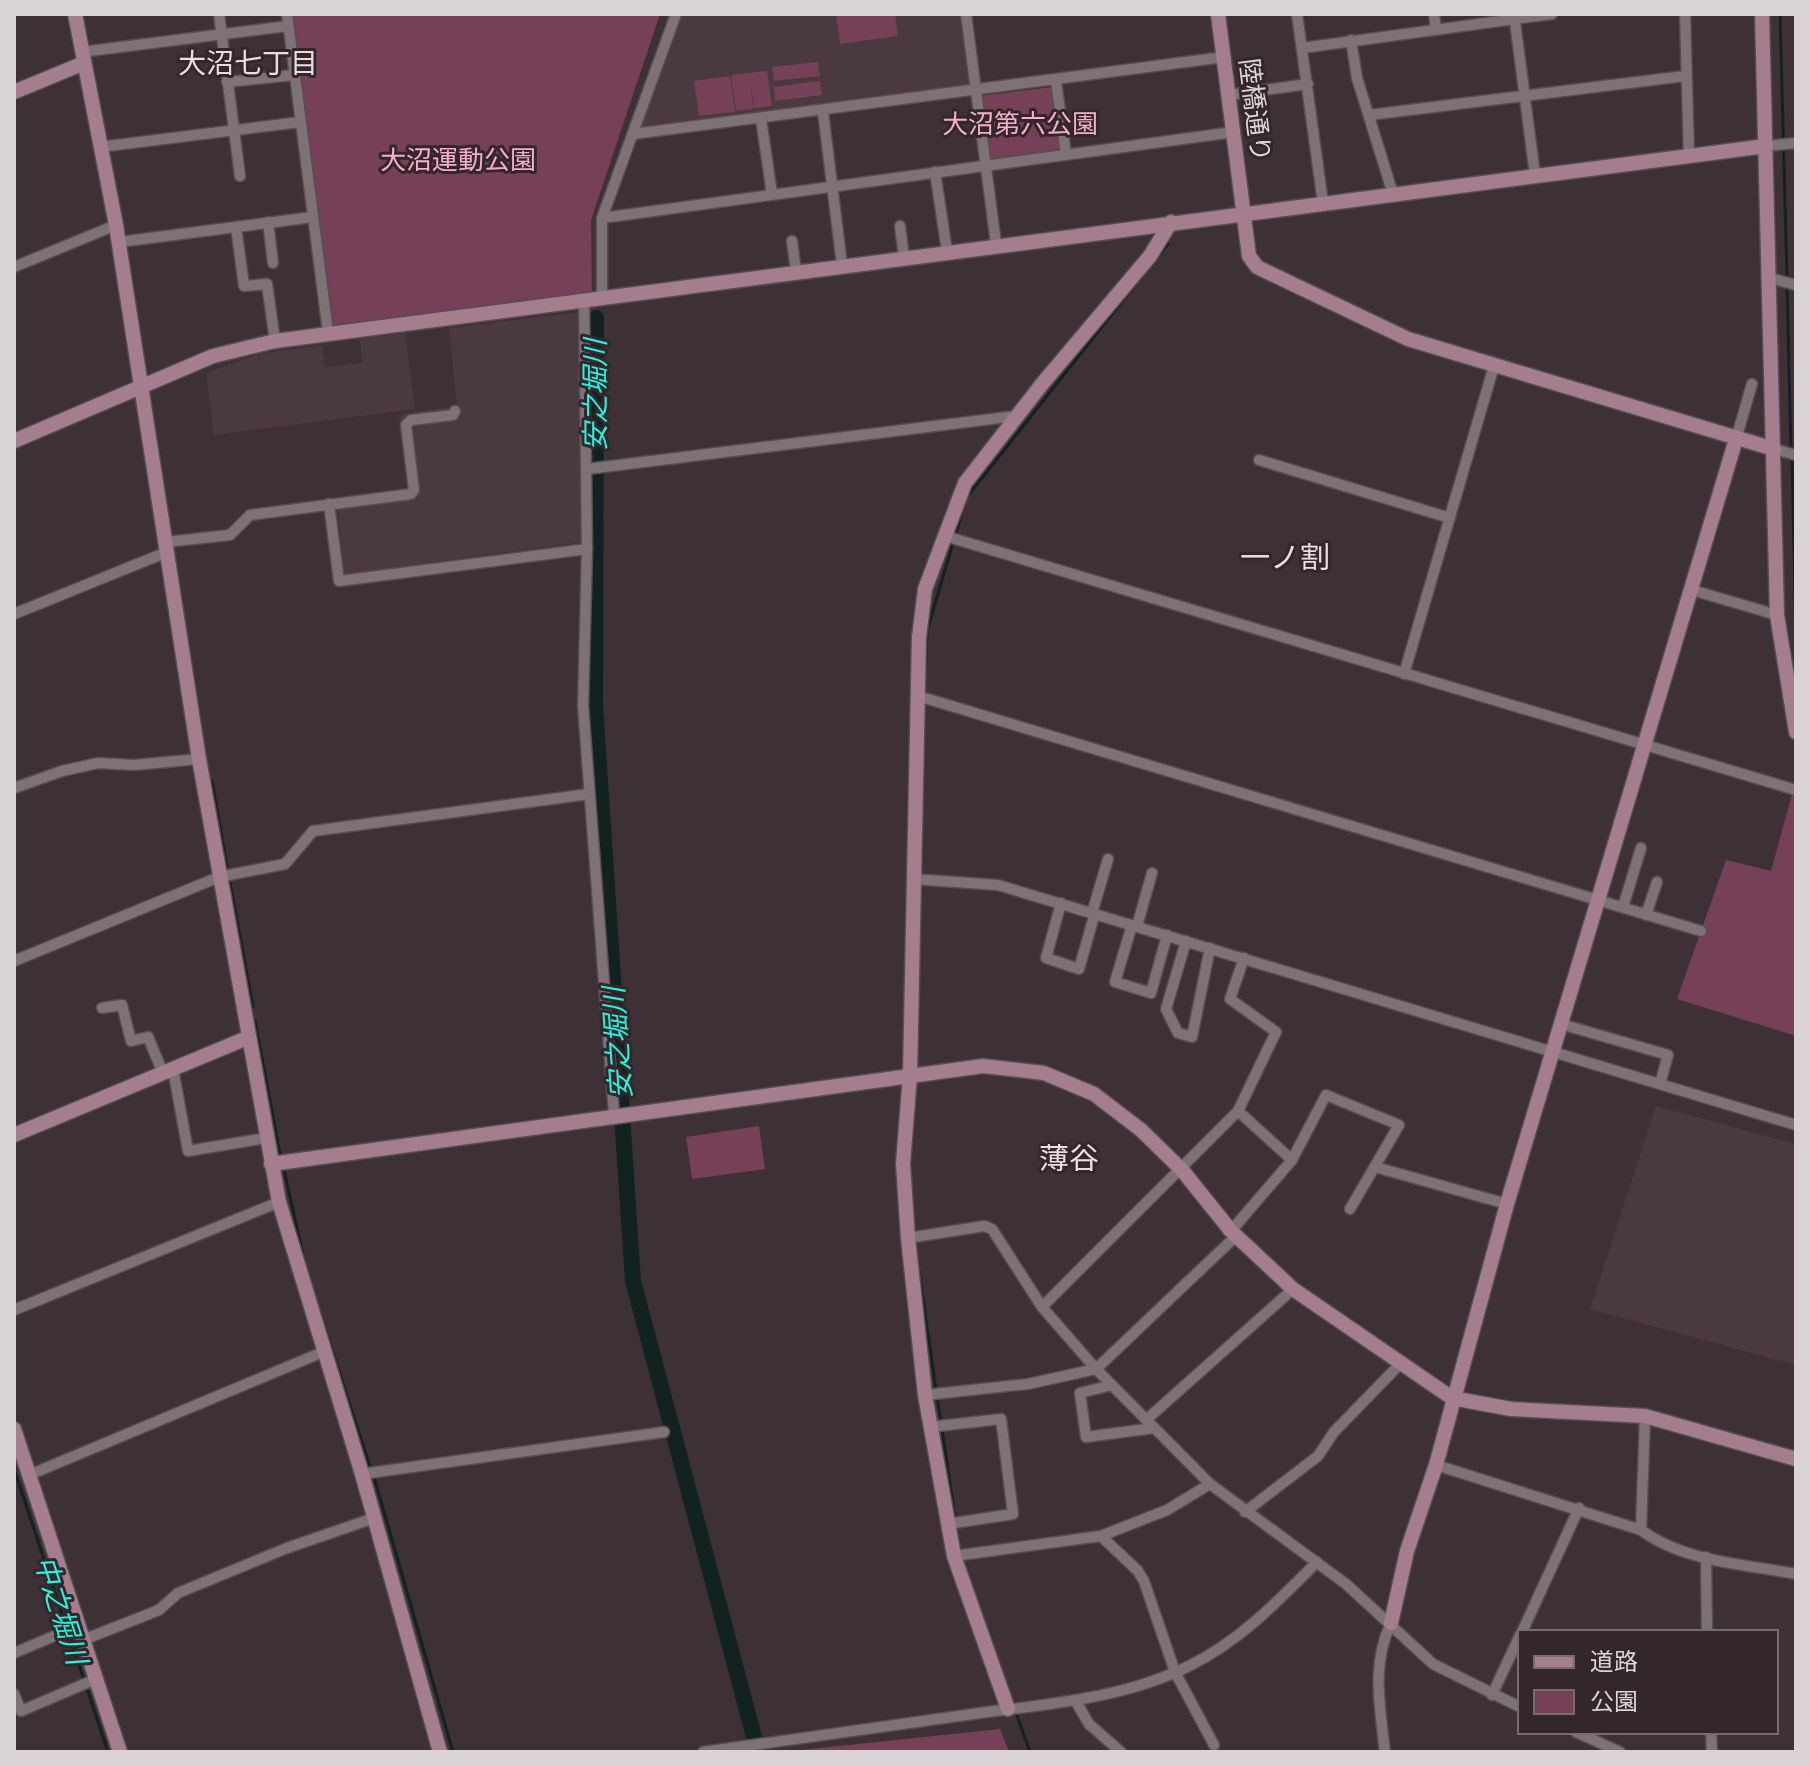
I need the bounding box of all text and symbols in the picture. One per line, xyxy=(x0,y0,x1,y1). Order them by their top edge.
district label: 大沼七丁目 xyxy=(178,43,318,81)
street label: 陸橋通り xyxy=(1232,56,1280,164)
park label: 大沼第六公園 xyxy=(942,105,1098,141)
park label: 大沼運動公園 xyxy=(380,141,536,177)
water label: 安之堀川 xyxy=(575,336,613,451)
district label: 一ノ割 xyxy=(1240,536,1330,577)
water label: 安之堀川 xyxy=(593,983,639,1100)
district label: 薄谷 xyxy=(1039,1137,1099,1178)
water label: 中之堀川 xyxy=(27,1551,98,1672)
legend xyxy=(1518,1630,1778,1734)
text: 道路 xyxy=(1590,1644,1638,1677)
text: 公園 xyxy=(1590,1684,1638,1717)

